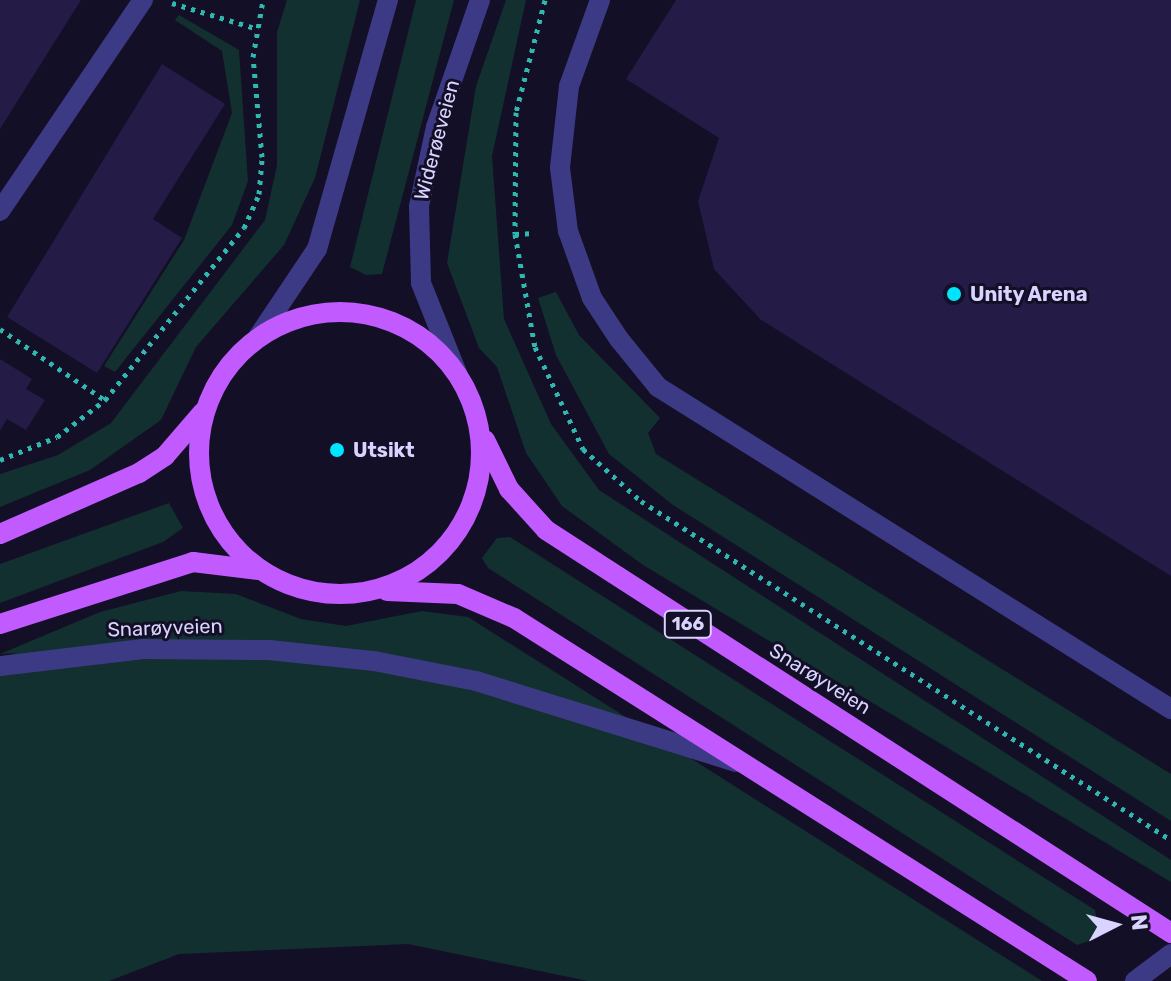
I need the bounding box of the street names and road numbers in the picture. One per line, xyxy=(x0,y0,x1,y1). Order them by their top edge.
street label: Widerøeveien xyxy=(409,77,465,203)
road number: 166 xyxy=(662,610,714,638)
street label: Snarøyveien xyxy=(107,614,223,642)
street label: Snarøyveien xyxy=(765,638,875,720)

